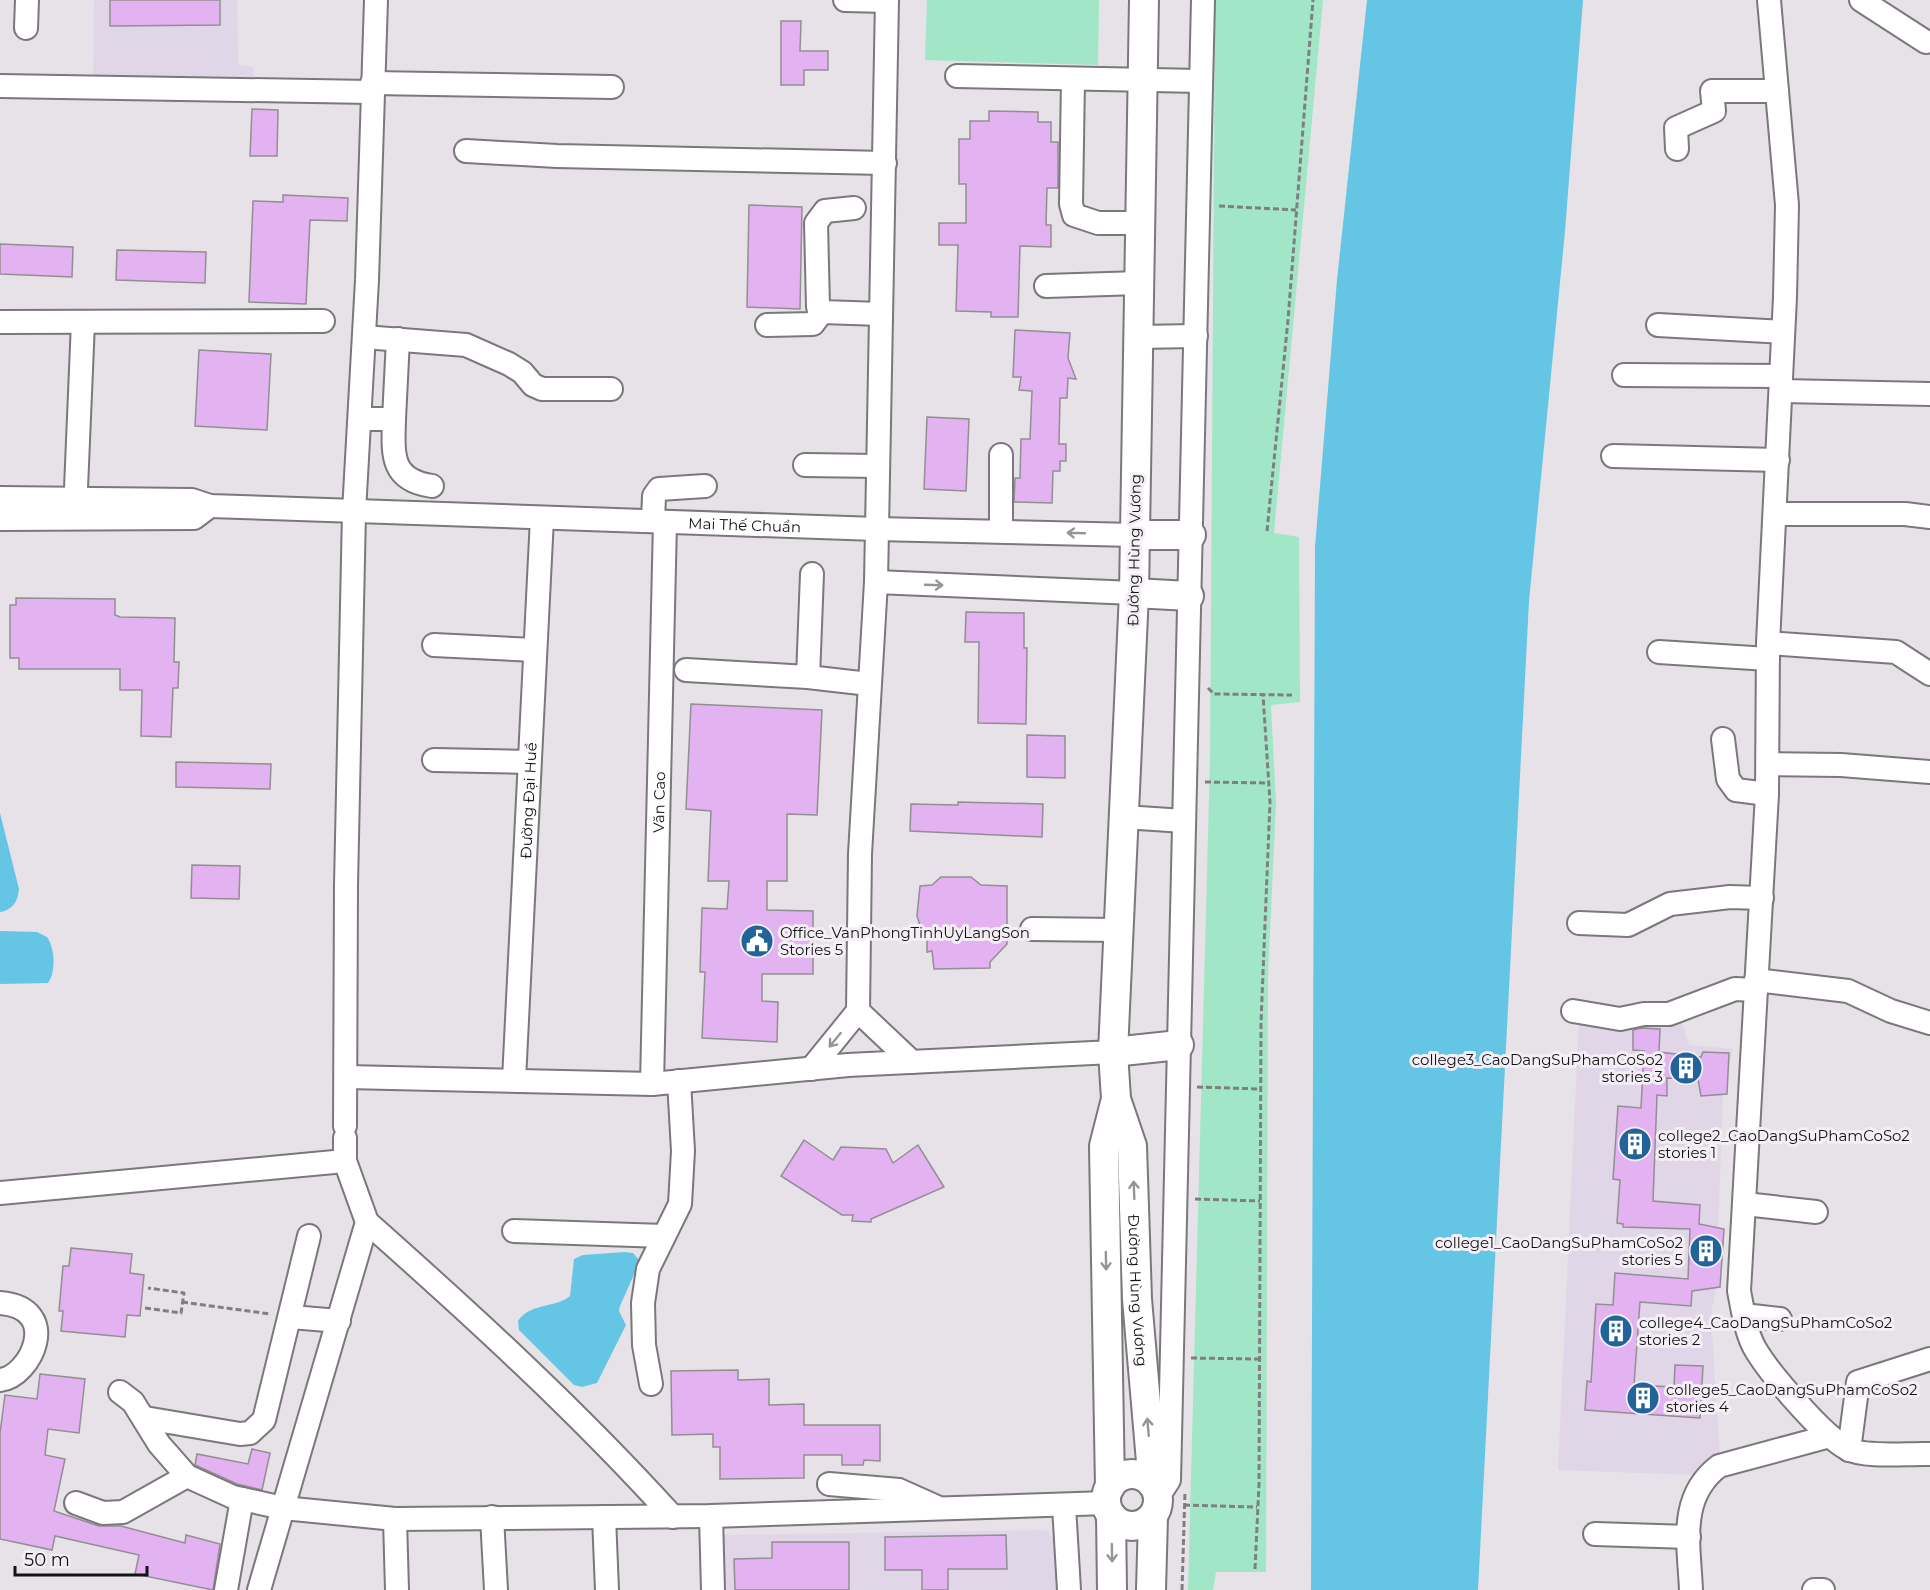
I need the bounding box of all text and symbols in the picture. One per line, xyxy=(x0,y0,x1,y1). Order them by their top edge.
street label: Đường Hùng Vương xyxy=(1123,474,1145,626)
street label: Mai Thế Chuẩn xyxy=(688,513,801,536)
one-way arrow xyxy=(1067,527,1087,539)
one-way arrow xyxy=(923,579,943,590)
street label: Đường Đại Huề xyxy=(516,742,540,859)
street label: Văn Cao xyxy=(648,771,669,833)
public building icon: Office_VanPhongTinhUyLangSon Stories 5 xyxy=(739,923,775,959)
place label: Office_VanPhongTinhUyLangSon Stories 5 xyxy=(780,923,1030,959)
one-way arrow xyxy=(828,1032,841,1048)
place label: college3_CaoDangSuPhamCoSo2 stories 3 xyxy=(1412,1050,1663,1086)
building icon: college3_CaoDangSuPhamCoSo2 stories 3 xyxy=(1668,1050,1704,1086)
building icon: college2_CaoDangSuPhamCoSo2 stories 1 xyxy=(1617,1126,1653,1162)
place label: college2_CaoDangSuPhamCoSo2 stories 1 xyxy=(1658,1126,1910,1162)
one-way arrow xyxy=(1128,1181,1139,1201)
street label: Đường Hùng Vương xyxy=(1125,1214,1152,1367)
place label: college1_CaoDangSuPhamCoSo2 stories 5 xyxy=(1435,1233,1683,1269)
building icon: college1_CaoDangSuPhamCoSo2 stories 5 xyxy=(1688,1233,1724,1269)
one-way arrow xyxy=(1100,1251,1112,1271)
building icon: college4_CaoDangSuPhamCoSo2 stories 2 xyxy=(1598,1313,1634,1349)
place label: college4_CaoDangSuPhamCoSo2 stories 2 xyxy=(1639,1313,1892,1349)
building icon: college5_CaoDangSuPhamCoSo2 stories 4 xyxy=(1625,1380,1661,1416)
place label: college5_CaoDangSuPhamCoSo2 stories 4 xyxy=(1666,1380,1918,1416)
one-way arrow xyxy=(1142,1417,1153,1437)
scale bar xyxy=(15,1539,147,1577)
one-way arrow xyxy=(1106,1542,1118,1562)
text: 50 m xyxy=(24,1549,70,1571)

